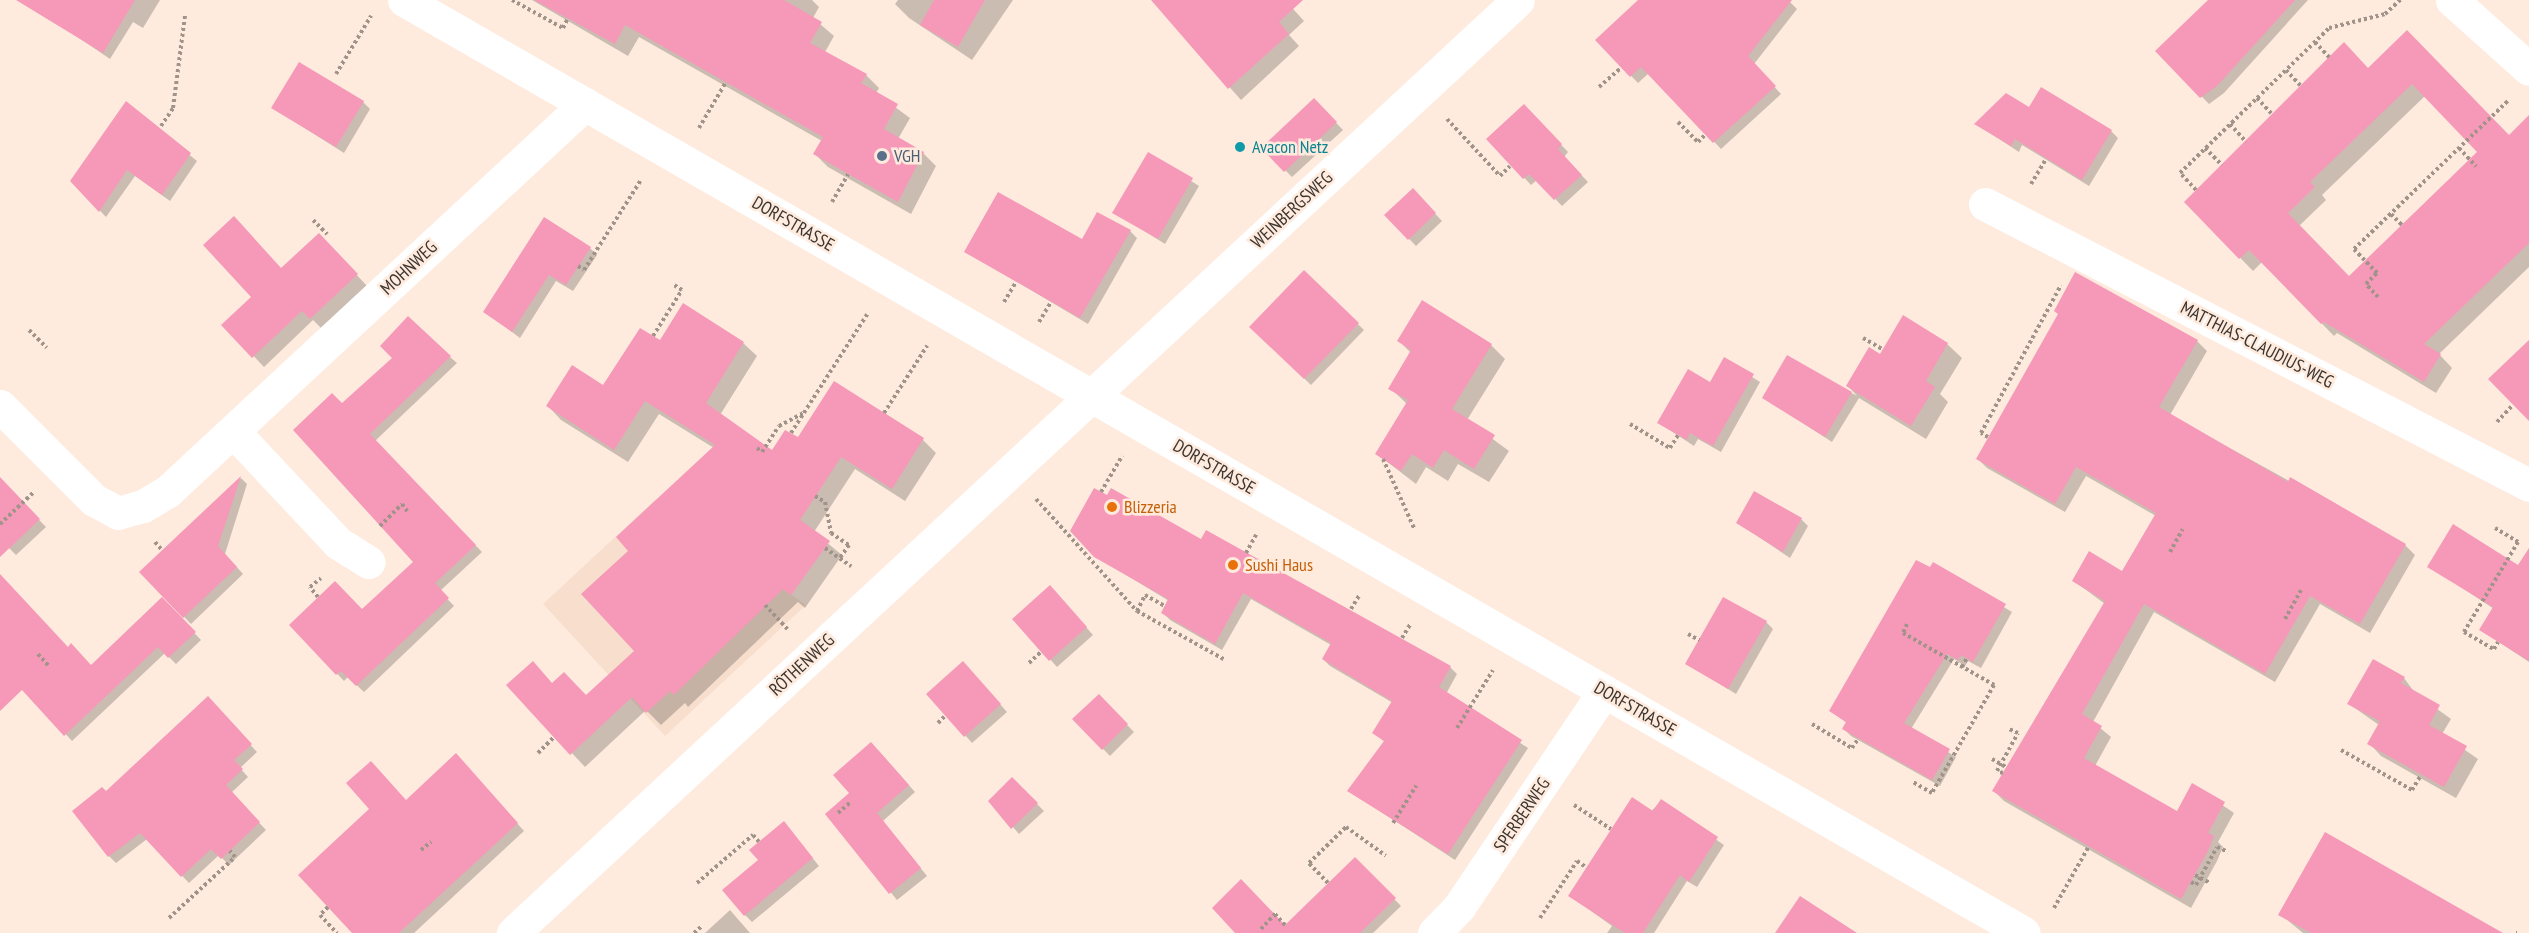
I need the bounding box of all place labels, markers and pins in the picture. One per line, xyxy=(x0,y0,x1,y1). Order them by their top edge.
place label: Avacon Netz xyxy=(1252,136,1328,158)
marker: Avacon Netz xyxy=(1233,140,1247,154)
place label: VGH xyxy=(894,145,920,167)
marker: VGH xyxy=(875,149,889,163)
place label: Blizzeria xyxy=(1124,496,1177,518)
marker: Blizzeria xyxy=(1105,500,1119,514)
place label: Sushi Haus xyxy=(1245,554,1313,576)
marker: Sushi Haus xyxy=(1226,558,1240,572)

